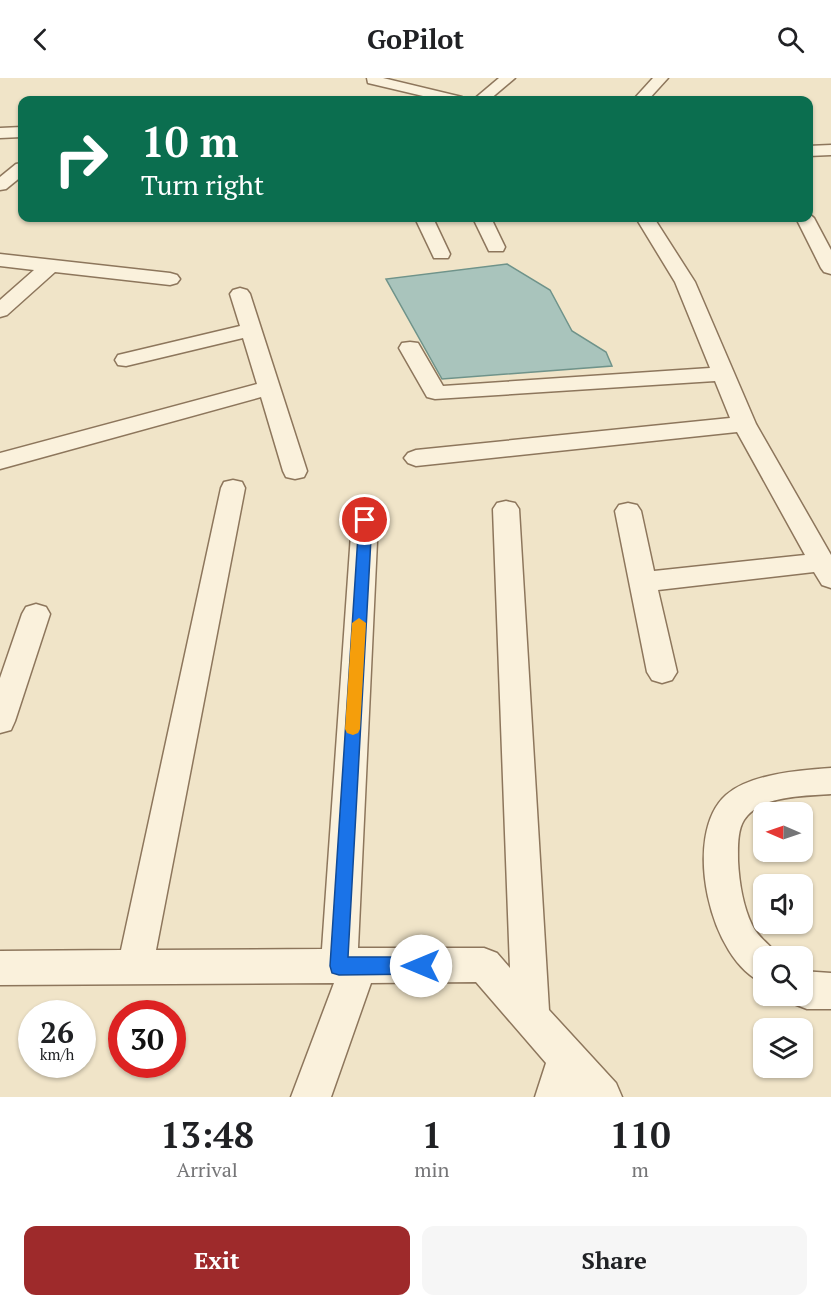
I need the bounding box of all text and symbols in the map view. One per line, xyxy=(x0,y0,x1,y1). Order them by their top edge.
text: GoPilot xyxy=(367,21,464,57)
icon: back xyxy=(24,23,57,56)
icon: search xyxy=(774,23,807,56)
text: 10 m xyxy=(141,113,239,169)
icon: right xyxy=(42,120,120,198)
text: Turn right xyxy=(141,167,264,203)
pin xyxy=(339,494,390,545)
icon: arrive xyxy=(348,503,381,536)
north arrow xyxy=(753,802,813,862)
map controls xyxy=(753,802,813,1078)
button: sound xyxy=(753,874,813,934)
position arrow xyxy=(389,934,453,998)
button: search xyxy=(753,946,813,1006)
speed limit sign: 30 xyxy=(108,1000,186,1078)
text: 26 xyxy=(40,1012,74,1052)
button: layers xyxy=(753,1018,813,1078)
text: km/h xyxy=(40,1044,74,1064)
text: 13:48 xyxy=(160,1111,254,1158)
text: 1 xyxy=(422,1111,442,1158)
text: 110 xyxy=(610,1111,671,1158)
text: Arrival xyxy=(176,1156,238,1183)
text: min xyxy=(414,1156,449,1183)
text: m xyxy=(632,1156,649,1183)
button: Exit xyxy=(24,1226,410,1295)
button: Share xyxy=(422,1226,807,1295)

